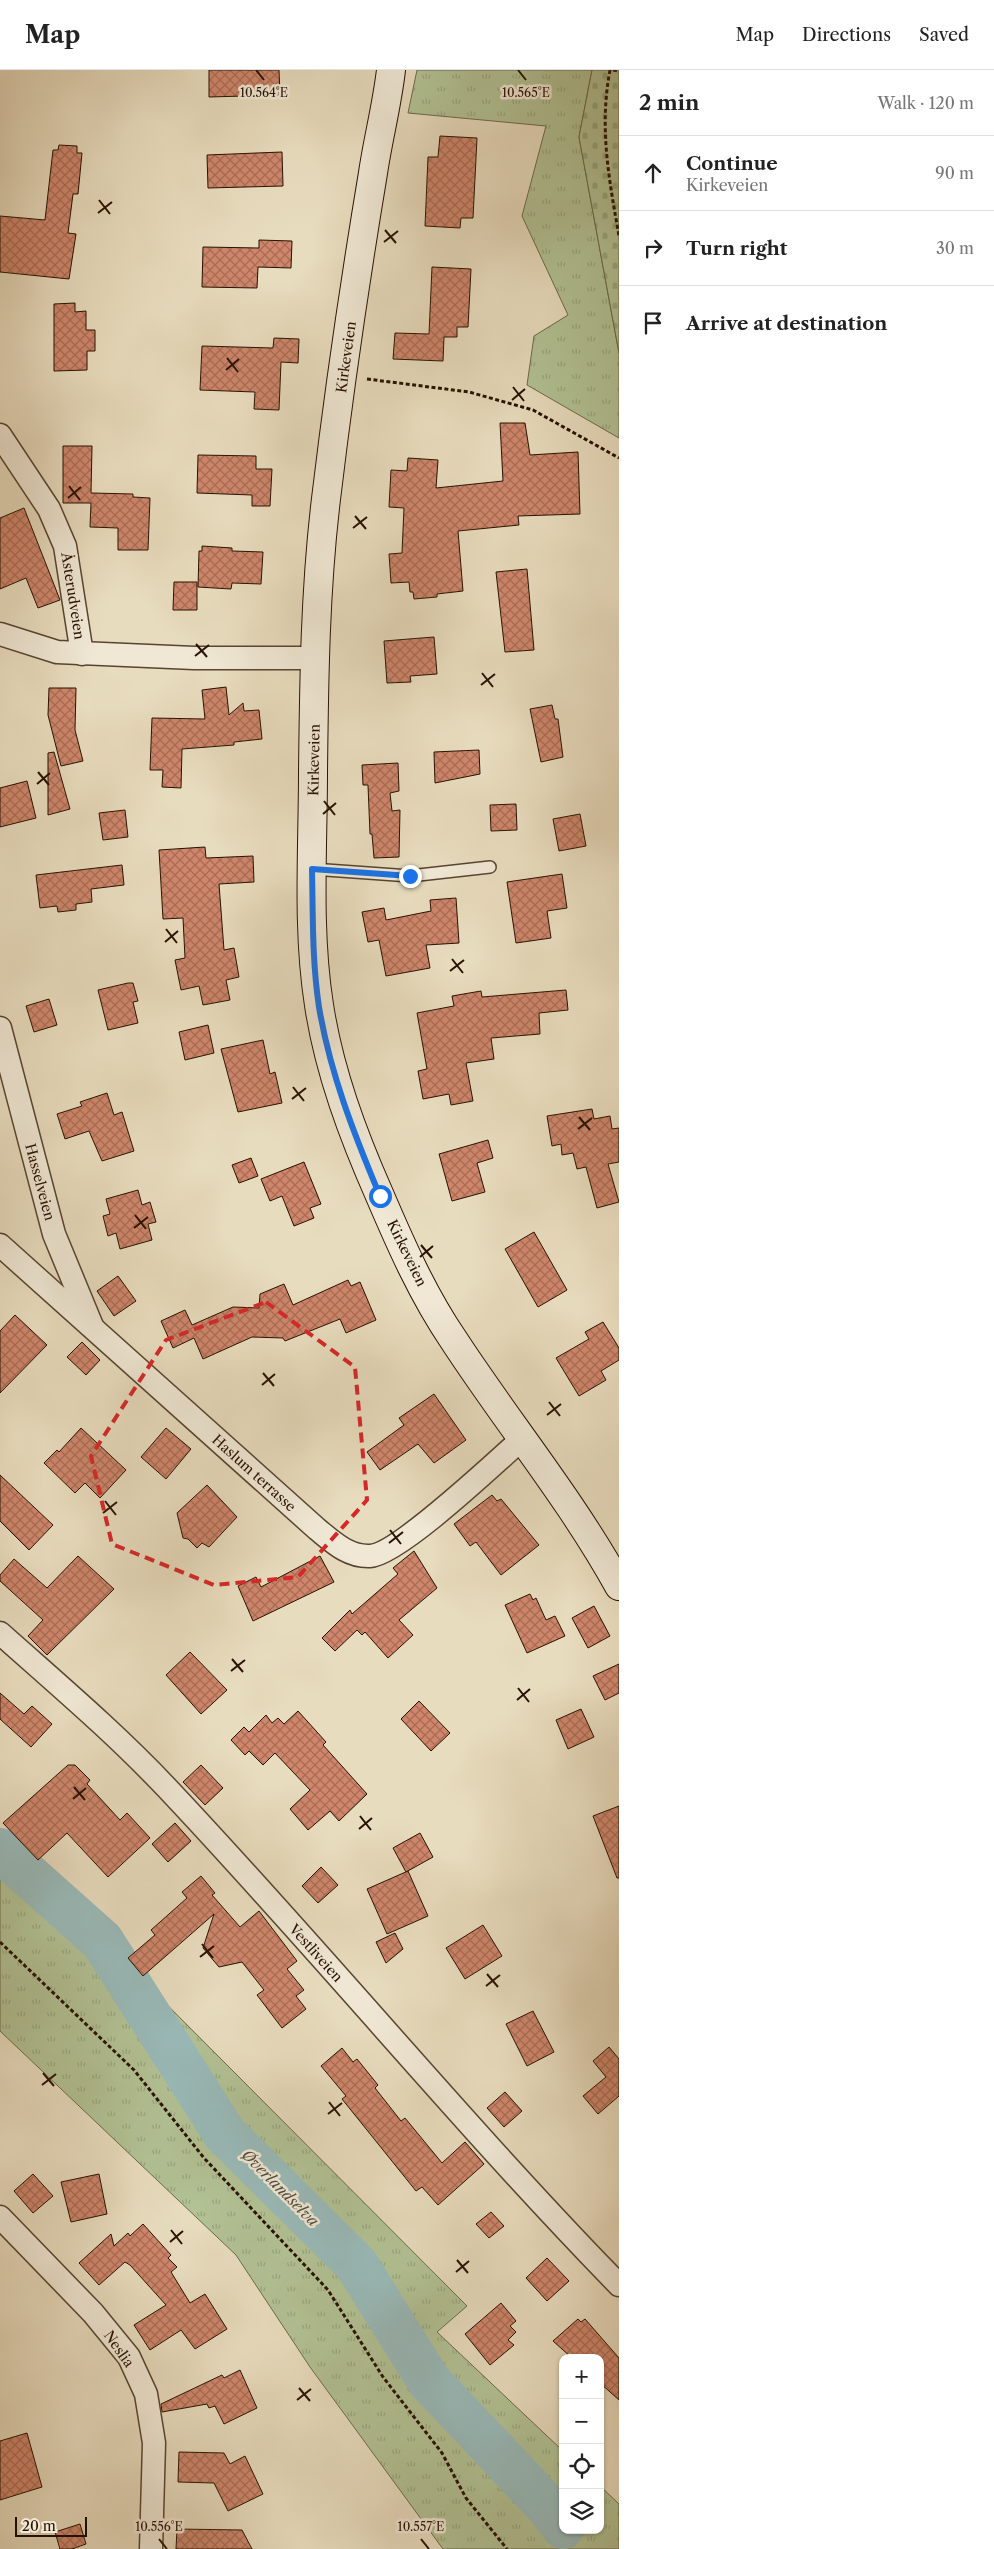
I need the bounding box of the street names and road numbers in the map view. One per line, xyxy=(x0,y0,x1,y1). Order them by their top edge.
street label: Kirkeveien xyxy=(332,320,360,394)
street label: Åsterudveien xyxy=(57,550,90,641)
street label: Kirkeveien xyxy=(304,724,324,796)
street label: Hasselveien xyxy=(21,1141,59,1223)
street label: Kirkeveien xyxy=(383,1217,431,1290)
street label: Haslum terrasse xyxy=(208,1431,300,1516)
street label: Vestliveien xyxy=(285,1920,347,1986)
street label: Neslia xyxy=(100,2327,138,2371)

